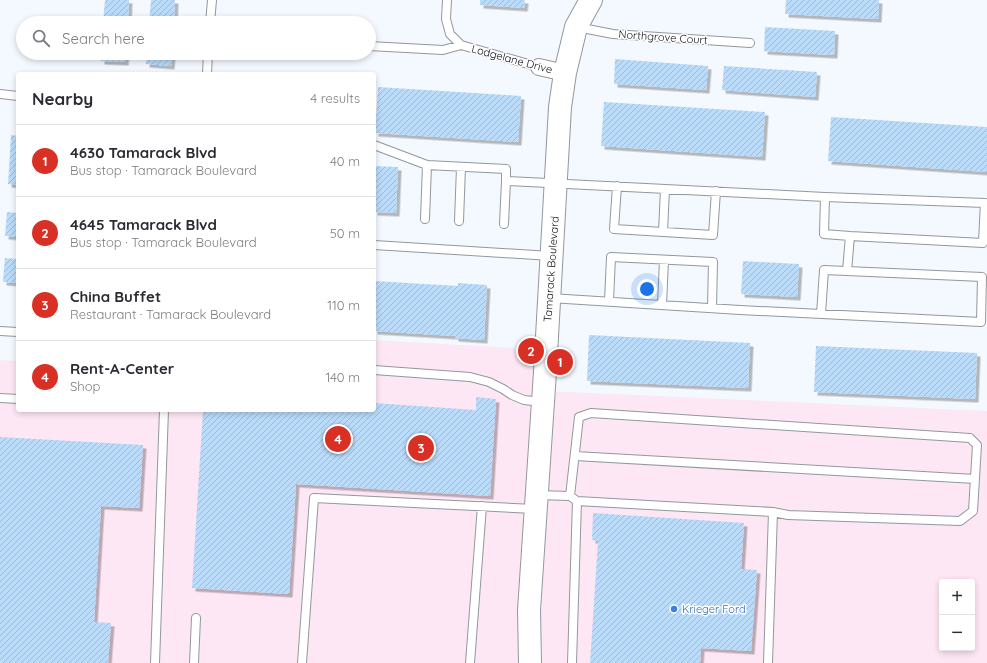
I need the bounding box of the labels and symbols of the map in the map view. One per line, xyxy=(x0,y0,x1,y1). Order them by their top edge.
street label: Northgrove Court xyxy=(618,27,708,47)
street label: Lodgelane Drive xyxy=(470,41,554,77)
street label: Tamarack Boulevard xyxy=(540,216,562,322)
your location xyxy=(637,279,657,299)
pin: 2 xyxy=(518,336,544,366)
pin: 1 xyxy=(547,347,573,377)
pin: 4 xyxy=(325,424,351,454)
pin: 3 xyxy=(408,433,434,463)
place label: Krieger Ford xyxy=(682,602,746,616)
marker: Krieger Ford xyxy=(669,604,679,614)

